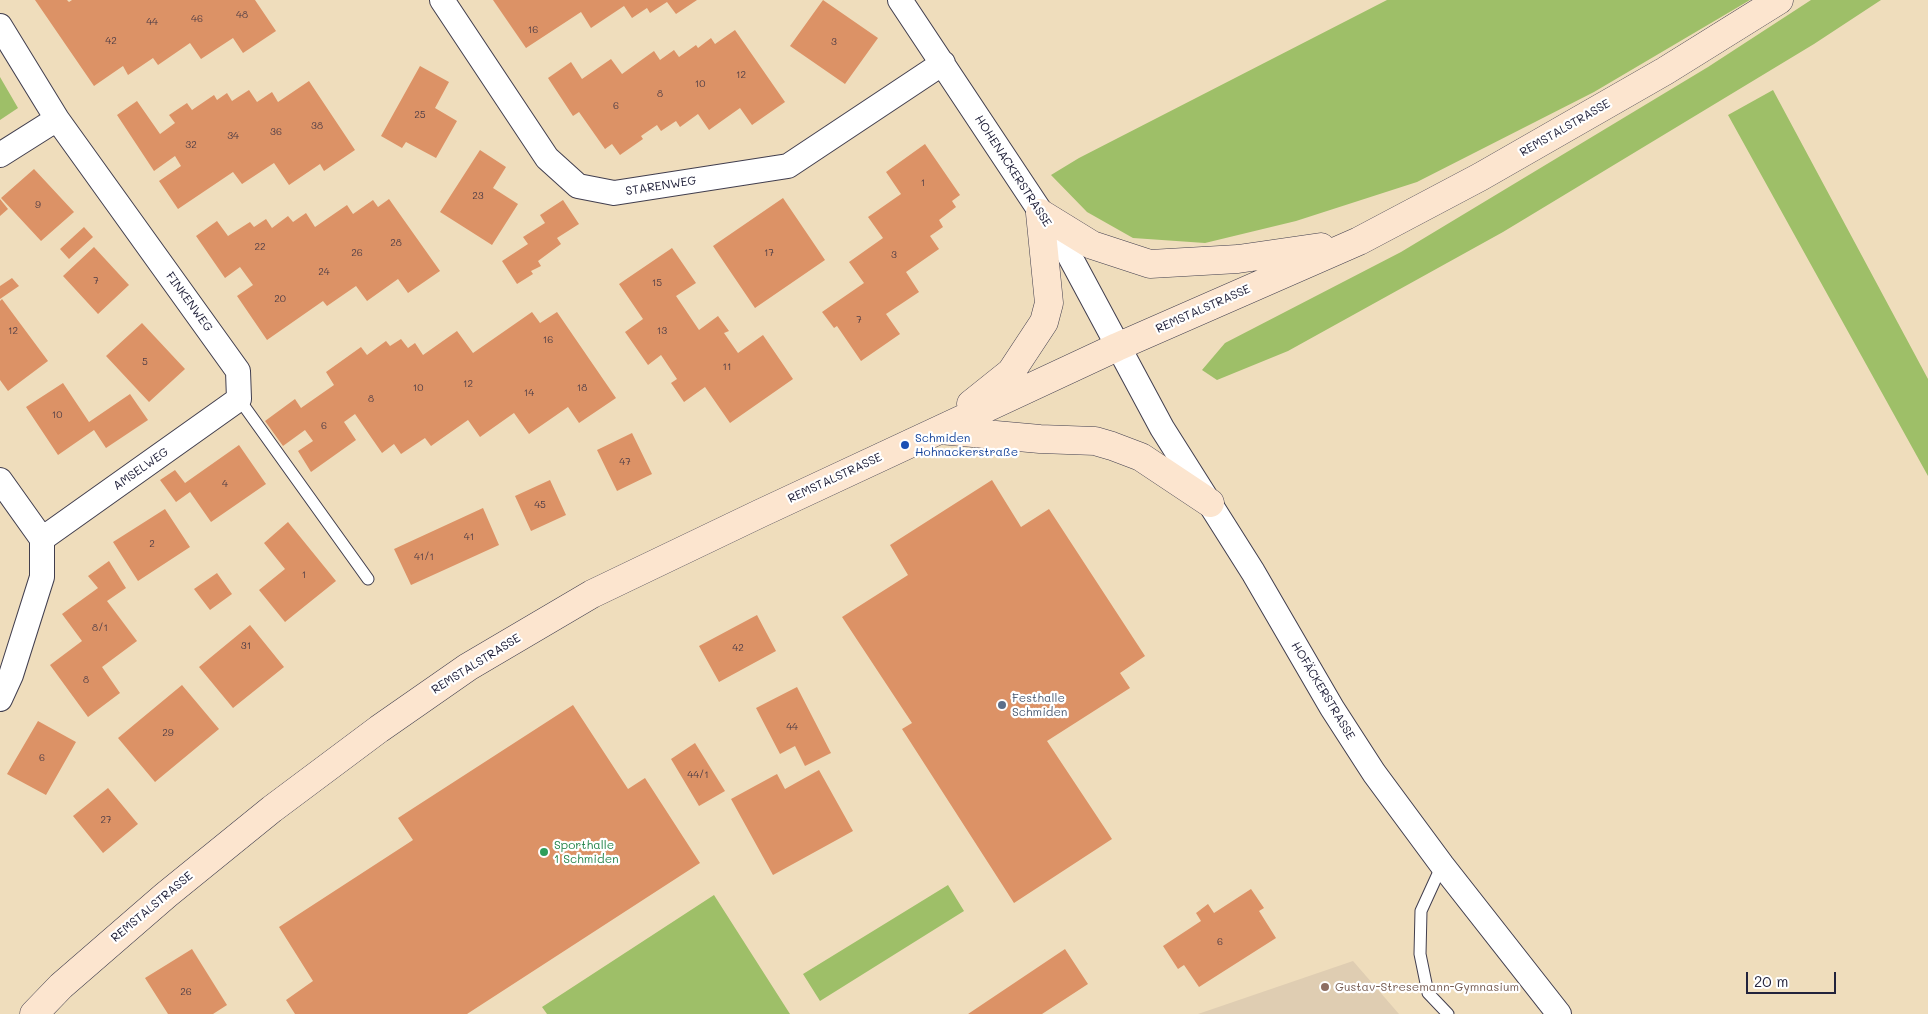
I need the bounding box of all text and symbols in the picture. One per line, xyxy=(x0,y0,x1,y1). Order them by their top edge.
house number: 48 xyxy=(236,9,248,21)
house number: 46 xyxy=(191,13,203,25)
house number: 44 xyxy=(146,16,158,28)
house number: 16 xyxy=(528,24,538,36)
house number: 42 xyxy=(105,35,117,47)
house number: 3 xyxy=(831,36,837,48)
house number: 12 xyxy=(736,69,746,81)
house number: 10 xyxy=(695,78,705,90)
house number: 8 xyxy=(657,88,663,100)
street label: REMSTALSTRASSE xyxy=(1517,96,1613,160)
house number: 6 xyxy=(613,100,619,112)
house number: 25 xyxy=(414,109,426,121)
street label: HOHENACKERSTRASSE xyxy=(972,112,1054,230)
house number: 38 xyxy=(311,120,323,132)
house number: 36 xyxy=(270,126,282,138)
house number: 34 xyxy=(227,130,239,142)
house number: 32 xyxy=(185,139,197,151)
street label: STARENWEG xyxy=(625,173,697,199)
house number: 1 xyxy=(921,177,925,189)
house number: 23 xyxy=(472,190,484,202)
house number: 9 xyxy=(35,199,41,211)
house number: 28 xyxy=(390,237,402,249)
house number: 22 xyxy=(254,241,266,253)
house number: 26 xyxy=(351,247,363,259)
house number: 17 xyxy=(764,247,774,259)
house number: 3 xyxy=(891,249,897,261)
house number: 24 xyxy=(318,266,330,278)
street label: FINKENWEG xyxy=(163,269,215,335)
house number: 7 xyxy=(93,275,99,287)
house number: 15 xyxy=(652,277,662,289)
street label: REMSTALSTRASSE xyxy=(1153,282,1253,336)
house number: 20 xyxy=(274,293,286,305)
house number: 7 xyxy=(856,314,862,326)
house number: 12 xyxy=(8,325,18,337)
house number: 13 xyxy=(657,325,667,337)
house number: 16 xyxy=(543,334,553,346)
house number: 5 xyxy=(142,356,148,368)
house number: 11 xyxy=(723,361,731,373)
house number: 12 xyxy=(463,378,473,390)
house number: 10 xyxy=(413,382,423,394)
house number: 18 xyxy=(577,382,587,394)
house number: 14 xyxy=(524,387,534,399)
house number: 8 xyxy=(368,393,374,405)
house number: 10 xyxy=(52,409,62,421)
house number: 6 xyxy=(321,420,327,432)
place label: Schmiden Hohnackerstraße xyxy=(915,431,1018,459)
marker: Schmiden Hohnackerstraße xyxy=(899,439,911,451)
street label: AMSELWEG xyxy=(111,445,171,493)
street label: REMSTALSTRASSE xyxy=(786,450,884,506)
house number: 47 xyxy=(619,456,631,468)
house number: 4 xyxy=(222,478,228,490)
house number: 45 xyxy=(534,499,546,511)
house number: 41 xyxy=(464,531,474,543)
house number: 2 xyxy=(149,538,155,550)
house number: 41/1 xyxy=(414,551,434,563)
house number: 1 xyxy=(302,569,306,581)
house number: 8/1 xyxy=(92,622,108,634)
street label: REMSTALSTRASSE xyxy=(429,631,523,697)
street label: HOFÄCKERSTRASSE xyxy=(1288,639,1358,743)
house number: 31 xyxy=(241,640,251,652)
house number: 42 xyxy=(732,642,744,654)
house number: 8 xyxy=(83,674,89,686)
place label: Festhalle Schmiden xyxy=(1012,691,1067,719)
marker: Festhalle Schmiden xyxy=(996,699,1008,711)
house number: 44 xyxy=(786,721,798,733)
house number: 29 xyxy=(162,727,174,739)
house number: 6 xyxy=(39,752,45,764)
house number: 44/1 xyxy=(687,769,709,781)
house number: 27 xyxy=(100,814,112,826)
place label: Sporthalle 1 Schmiden xyxy=(554,838,619,866)
marker: Sporthalle 1 Schmiden xyxy=(538,846,550,858)
street label: REMSTALSTRASSE xyxy=(108,869,196,945)
house number: 6 xyxy=(1217,936,1223,948)
scale bar xyxy=(1748,962,1838,994)
text: 20 m xyxy=(1754,971,1788,991)
place label: Gustav-Stresemann-Gymnasium xyxy=(1335,980,1519,994)
marker: Gustav-Stresemann-Gymnasium xyxy=(1319,981,1331,993)
house number: 26 xyxy=(180,986,192,998)

